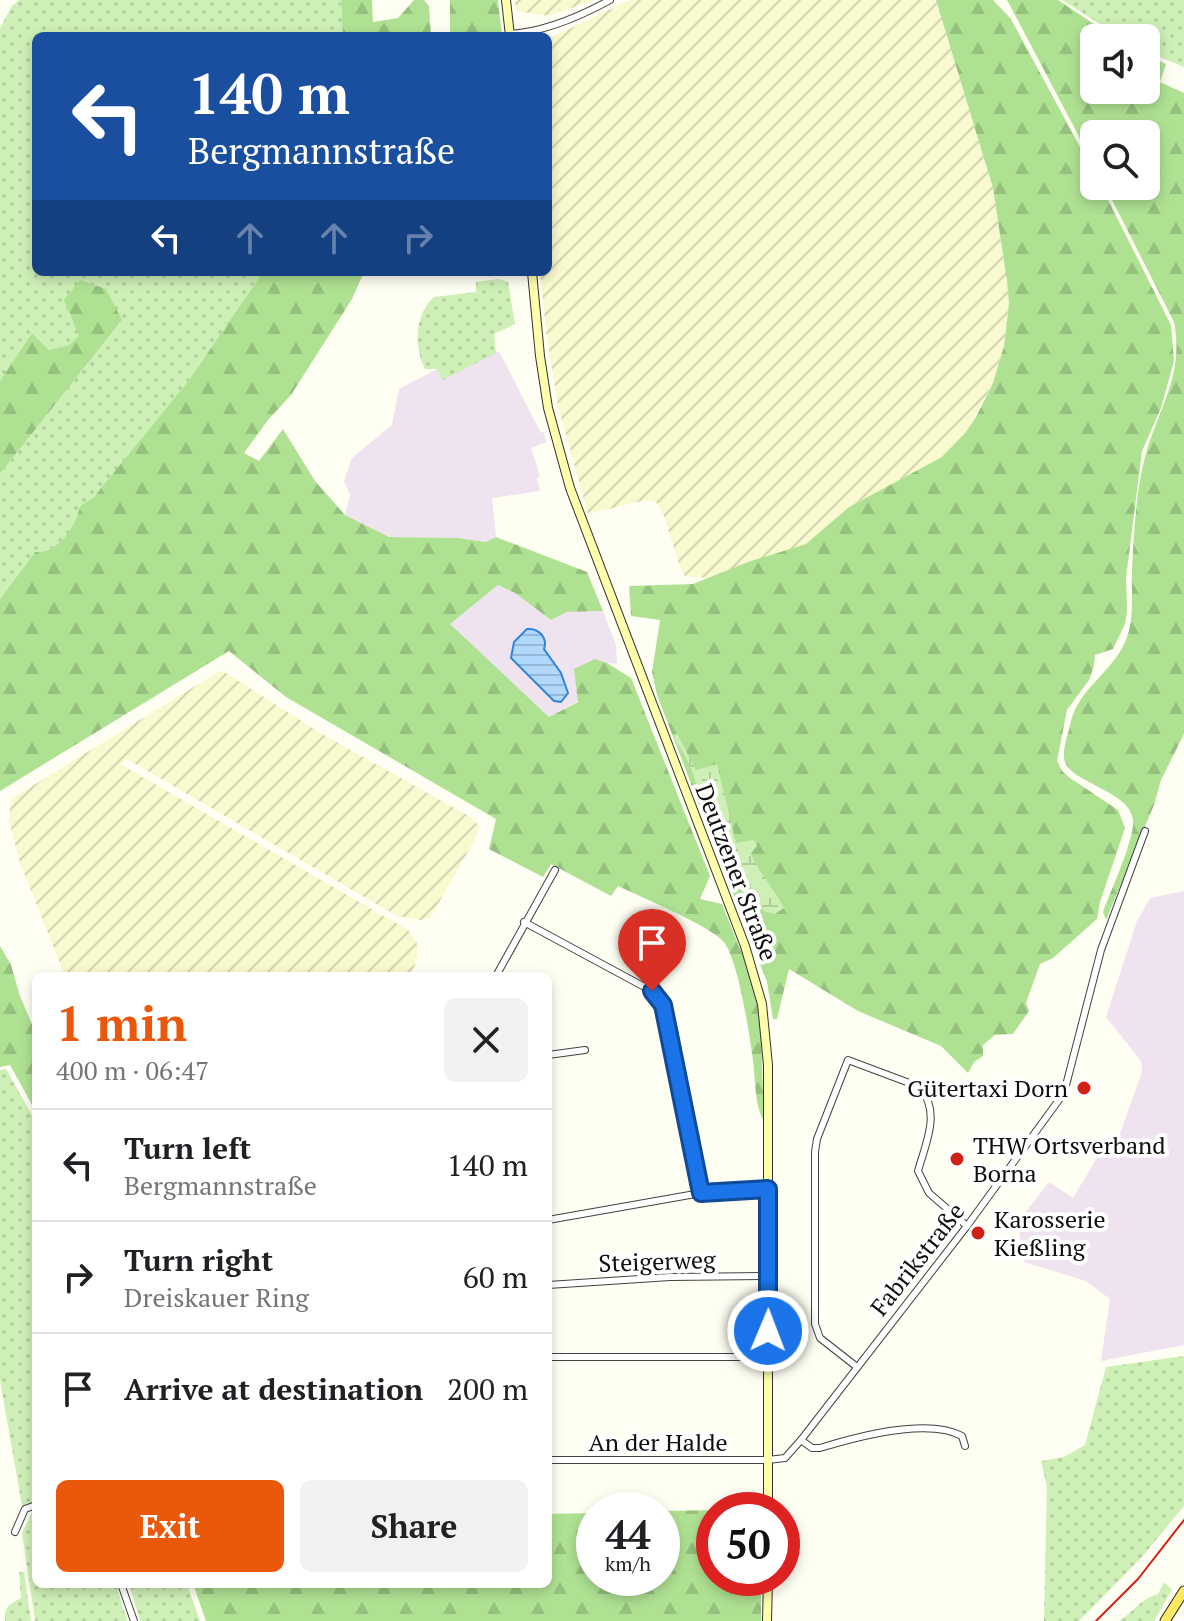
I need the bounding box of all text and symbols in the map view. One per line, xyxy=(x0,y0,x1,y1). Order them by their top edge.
map controls xyxy=(1080,24,1160,200)
button: sound xyxy=(1080,24,1160,104)
text: 140 m xyxy=(188,56,350,130)
icon: left xyxy=(56,64,160,168)
button: search xyxy=(1080,120,1160,200)
text: Bergmannstraße xyxy=(188,127,455,174)
icon: left xyxy=(144,216,188,260)
icon: ahead xyxy=(228,216,272,260)
icon: ahead xyxy=(312,216,356,260)
icon: right xyxy=(396,216,440,260)
street label: Deutzener Straße xyxy=(689,779,785,965)
pin xyxy=(618,909,686,991)
icon: arrive xyxy=(630,921,674,965)
text: 1 min xyxy=(56,991,187,1055)
button: close xyxy=(444,998,528,1082)
text: 400 m · 06:47 xyxy=(56,1053,209,1087)
place label: Gütertaxi Dorn xyxy=(907,1072,1068,1104)
marker: Gütertaxi Dorn xyxy=(1075,1079,1093,1097)
text: Turn left xyxy=(124,1128,251,1168)
place label: THW Ortsverband Borna xyxy=(973,1129,1166,1189)
icon: left xyxy=(56,1143,100,1187)
text: 140 m xyxy=(447,1145,528,1185)
marker: THW Ortsverband Borna xyxy=(948,1150,966,1168)
text: Bergmannstraße xyxy=(124,1168,317,1202)
street label: Fabrikstraße xyxy=(863,1196,971,1322)
place label: Karosserie Kießling xyxy=(994,1203,1105,1263)
marker: Karosserie Kießling xyxy=(969,1224,987,1242)
text: Turn right xyxy=(124,1240,273,1280)
street label: Steigerweg xyxy=(598,1243,716,1279)
icon: right xyxy=(56,1255,100,1299)
text: 60 m xyxy=(463,1257,528,1297)
text: Dreiskauer Ring xyxy=(124,1280,309,1314)
position arrow xyxy=(726,1289,810,1373)
icon: arrive xyxy=(56,1367,100,1411)
text: Arrive at destination xyxy=(124,1369,423,1409)
text: 200 m xyxy=(447,1369,528,1409)
street label: An der Halde xyxy=(588,1426,728,1458)
button: Exit xyxy=(56,1480,284,1572)
button: Share xyxy=(300,1480,528,1572)
speed limit sign: 50 xyxy=(696,1492,800,1596)
text: 44 xyxy=(605,1507,651,1560)
text: km/h xyxy=(605,1550,651,1577)

